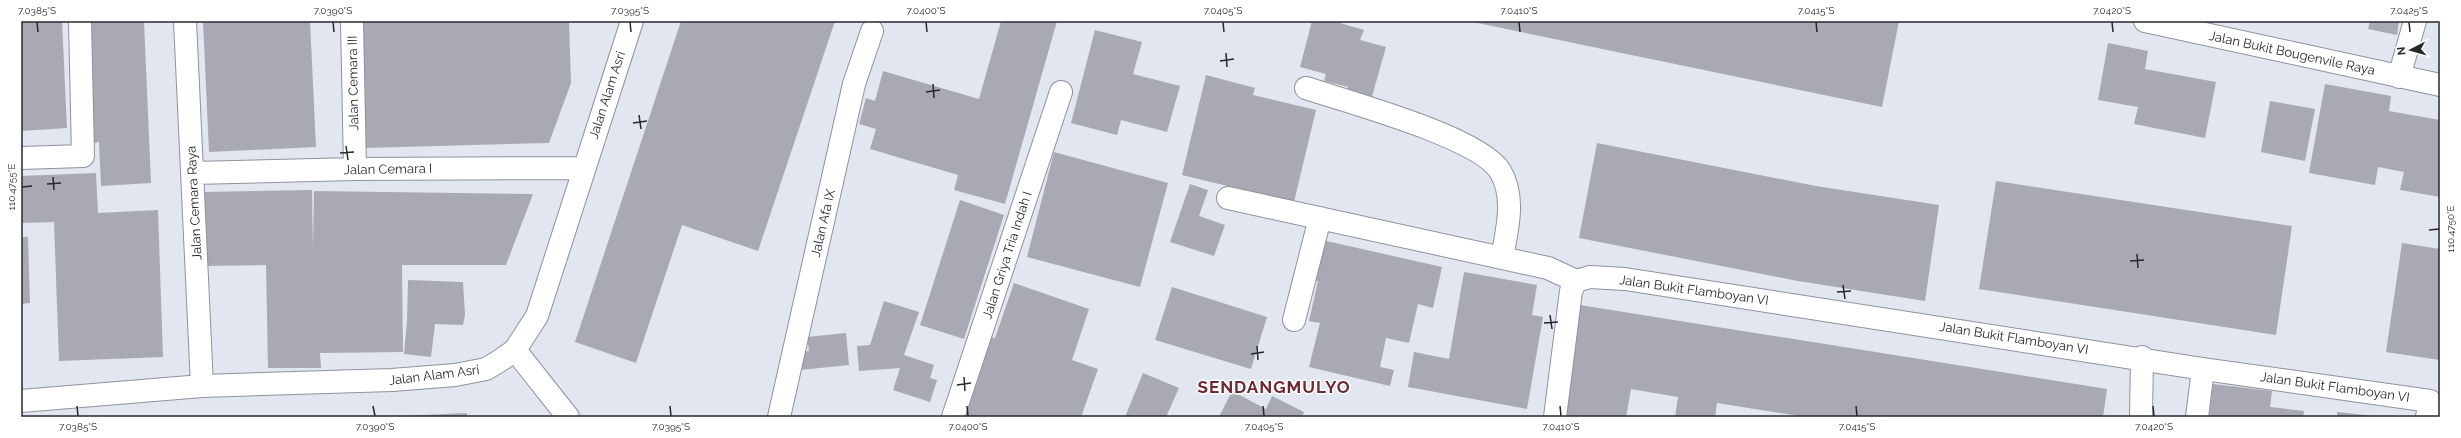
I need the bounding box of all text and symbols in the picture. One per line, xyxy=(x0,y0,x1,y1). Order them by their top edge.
text: 7.0385°S xyxy=(18,5,56,16)
text: 7.0390°S xyxy=(314,5,352,16)
text: 7.0395°S xyxy=(611,5,649,16)
text: 7.0400°S xyxy=(907,5,945,16)
text: 7.0405°S xyxy=(1204,5,1242,16)
text: 7.0410°S xyxy=(1500,5,1538,16)
text: 7.0415°S xyxy=(1798,5,1834,16)
text: 7.0420°S xyxy=(2093,5,2131,16)
text: 7.0425°S xyxy=(2390,5,2428,16)
street label: Jalan Bukit Bougenvile Raya xyxy=(2208,28,2376,78)
north arrow xyxy=(2391,30,2431,70)
street label: Jalan Cemara III xyxy=(345,35,361,131)
text: N xyxy=(2395,46,2408,56)
street label: Jalan Alam Asri xyxy=(586,49,628,141)
street label: Jalan Cemara Raya xyxy=(184,145,204,261)
street label: Jalan Cemara I xyxy=(344,161,432,177)
text: 110.4755°E xyxy=(6,164,17,210)
street label: Jalan Afa IX xyxy=(808,187,838,258)
street label: Jalan Griya Tria Indah I xyxy=(979,189,1035,321)
text: 110.4750°E xyxy=(2445,205,2456,253)
street label: Jalan Bukit Flamboyan VI xyxy=(1618,272,1770,308)
street label: Jalan Bukit Flamboyan VI xyxy=(1938,319,2090,357)
street label: Jalan Alam Asri xyxy=(388,362,480,388)
street label: Jalan Bukit Flamboyan VI xyxy=(2259,369,2411,405)
district label: SENDANGMULYO xyxy=(1198,377,1350,397)
text: 7.0385°S xyxy=(59,421,97,432)
text: 7.0390°S xyxy=(356,421,394,432)
text: 7.0395°S xyxy=(652,421,690,432)
text: 7.0400°S xyxy=(949,421,987,432)
text: 7.0405°S xyxy=(1245,421,1283,432)
text: 7.0410°S xyxy=(1542,421,1580,432)
text: 7.0415°S xyxy=(1839,421,1875,432)
text: 7.0420°S xyxy=(2135,421,2173,432)

